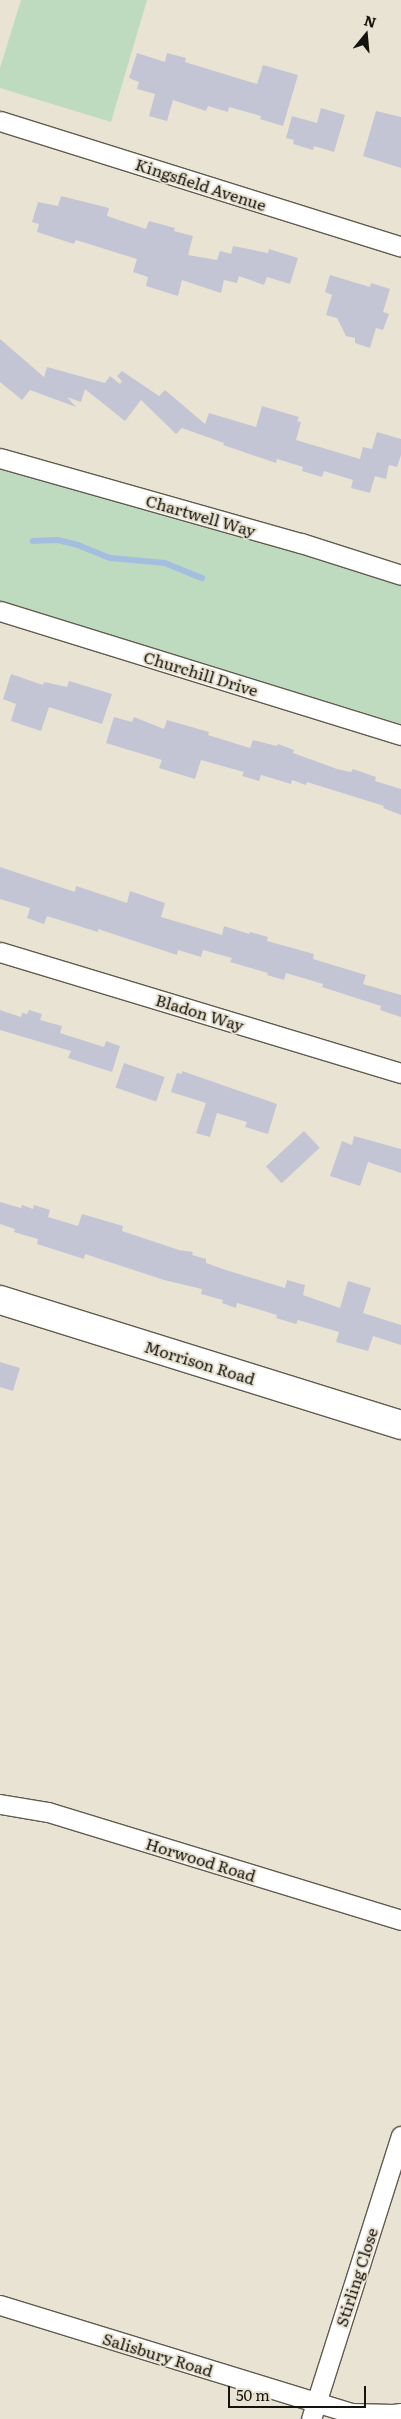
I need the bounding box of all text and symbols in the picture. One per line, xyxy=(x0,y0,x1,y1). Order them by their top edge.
text: N xyxy=(362,9,379,32)
north arrow xyxy=(341,10,391,60)
street label: Kingsfield Avenue xyxy=(133,154,269,214)
street label: Chartwell Way xyxy=(144,490,258,540)
street label: Churchill Drive xyxy=(142,646,260,700)
street label: Bladon Way xyxy=(154,989,246,1035)
street label: Morrison Road xyxy=(142,1336,258,1388)
street label: Horwood Road xyxy=(144,1833,258,1885)
street label: Stirling Close xyxy=(331,2225,381,2329)
street label: Salisbury Road xyxy=(101,2328,215,2380)
scale bar xyxy=(231,2376,368,2408)
text: 50 m xyxy=(236,2383,270,2406)

